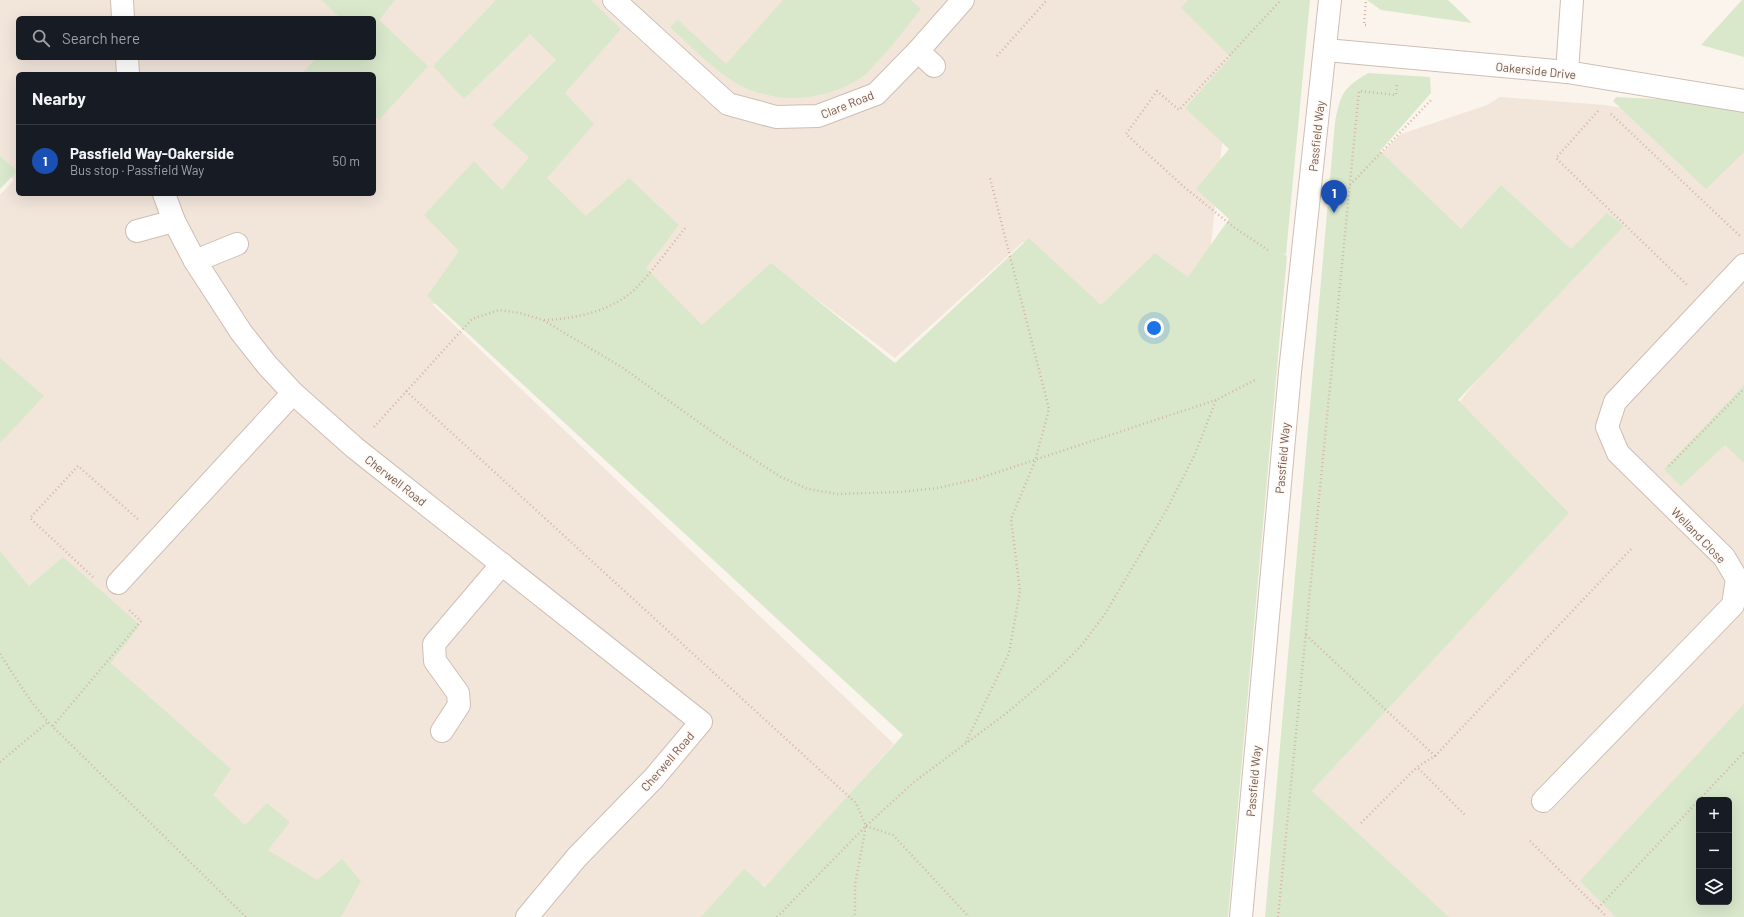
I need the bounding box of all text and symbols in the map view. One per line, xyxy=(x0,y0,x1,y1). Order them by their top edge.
search box xyxy=(16,16,376,60)
icon: search xyxy=(30,27,52,49)
text: Search here xyxy=(62,29,140,47)
street label: Oakerside Drive xyxy=(1495,59,1577,81)
street label: Clare Road xyxy=(819,87,875,121)
text: Nearby xyxy=(32,88,86,108)
street label: Passfield Way xyxy=(1305,99,1327,172)
text: Passfield Way-Oakerside xyxy=(70,144,234,162)
text: 1 xyxy=(43,153,47,169)
text: 50 m xyxy=(333,153,360,169)
text: Bus stop · Passfield Way xyxy=(70,162,204,178)
pin: 1 xyxy=(1321,180,1347,213)
your location xyxy=(1144,318,1164,338)
street label: Passfield Way xyxy=(1272,421,1292,494)
street label: Cherwell Road xyxy=(363,452,429,508)
street label: Welland Close xyxy=(1669,504,1729,566)
street label: Cherwell Road xyxy=(637,728,697,794)
street label: Passfield Way xyxy=(1243,744,1263,817)
map controls xyxy=(1696,797,1732,905)
button: + xyxy=(1696,797,1732,833)
button: − xyxy=(1696,833,1732,869)
button: layers xyxy=(1696,869,1732,905)

